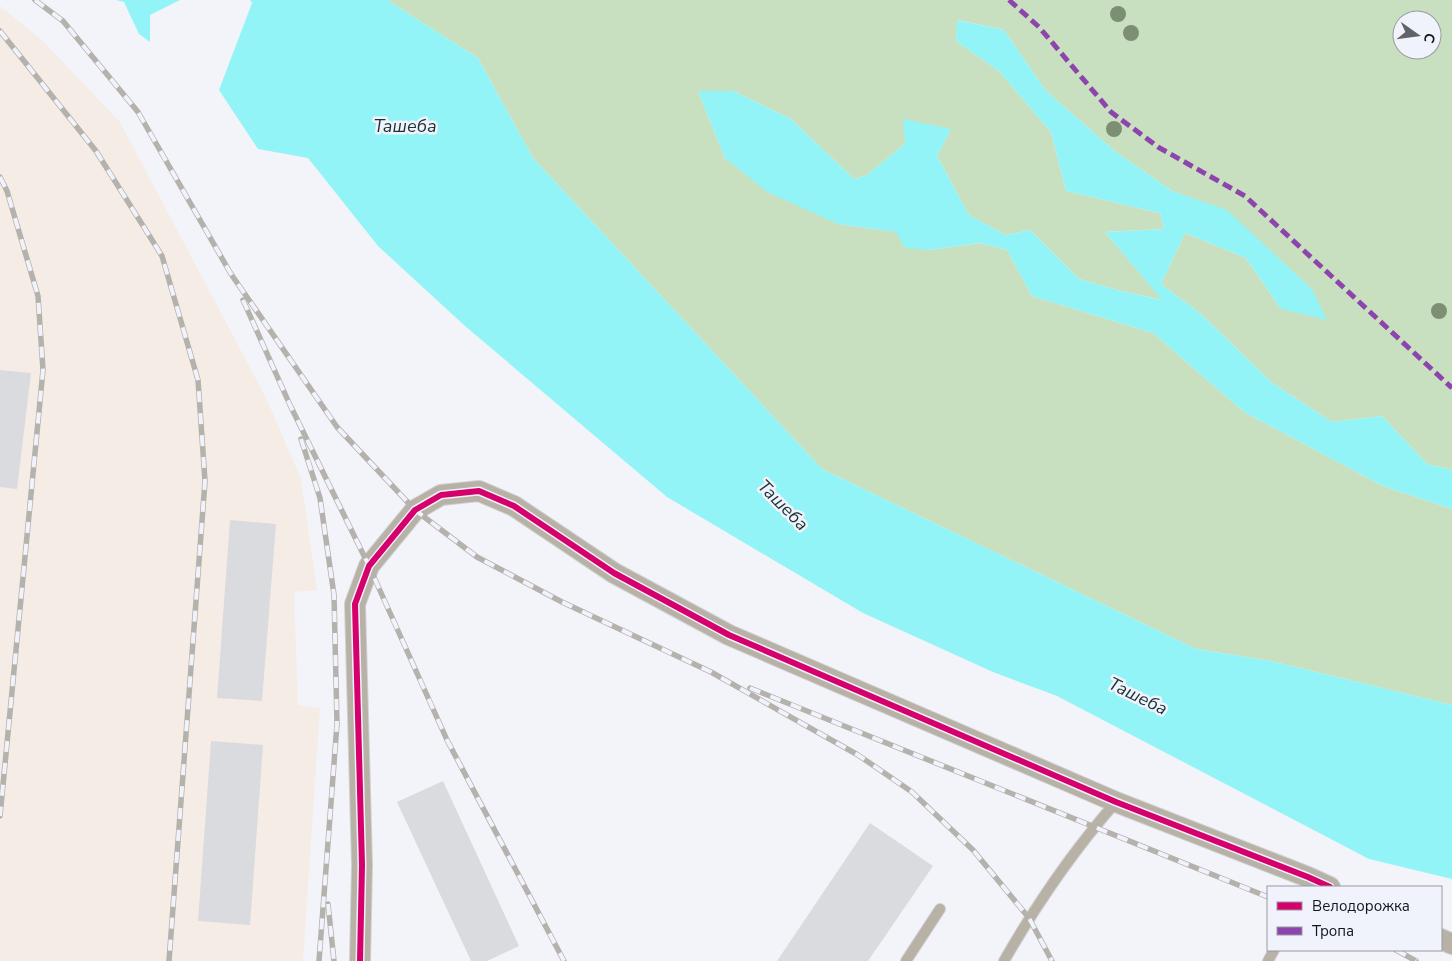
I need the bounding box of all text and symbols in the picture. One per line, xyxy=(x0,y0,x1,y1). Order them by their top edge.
north arrow xyxy=(1392,10,1442,60)
text: С xyxy=(1419,31,1439,45)
water label: Ташеба xyxy=(373,114,437,138)
water label: Ташеба xyxy=(752,474,814,536)
water label: Ташеба xyxy=(1104,671,1172,721)
legend xyxy=(1267,886,1442,951)
text: Велодорожка xyxy=(1312,896,1410,916)
text: Тропа xyxy=(1312,921,1354,941)

